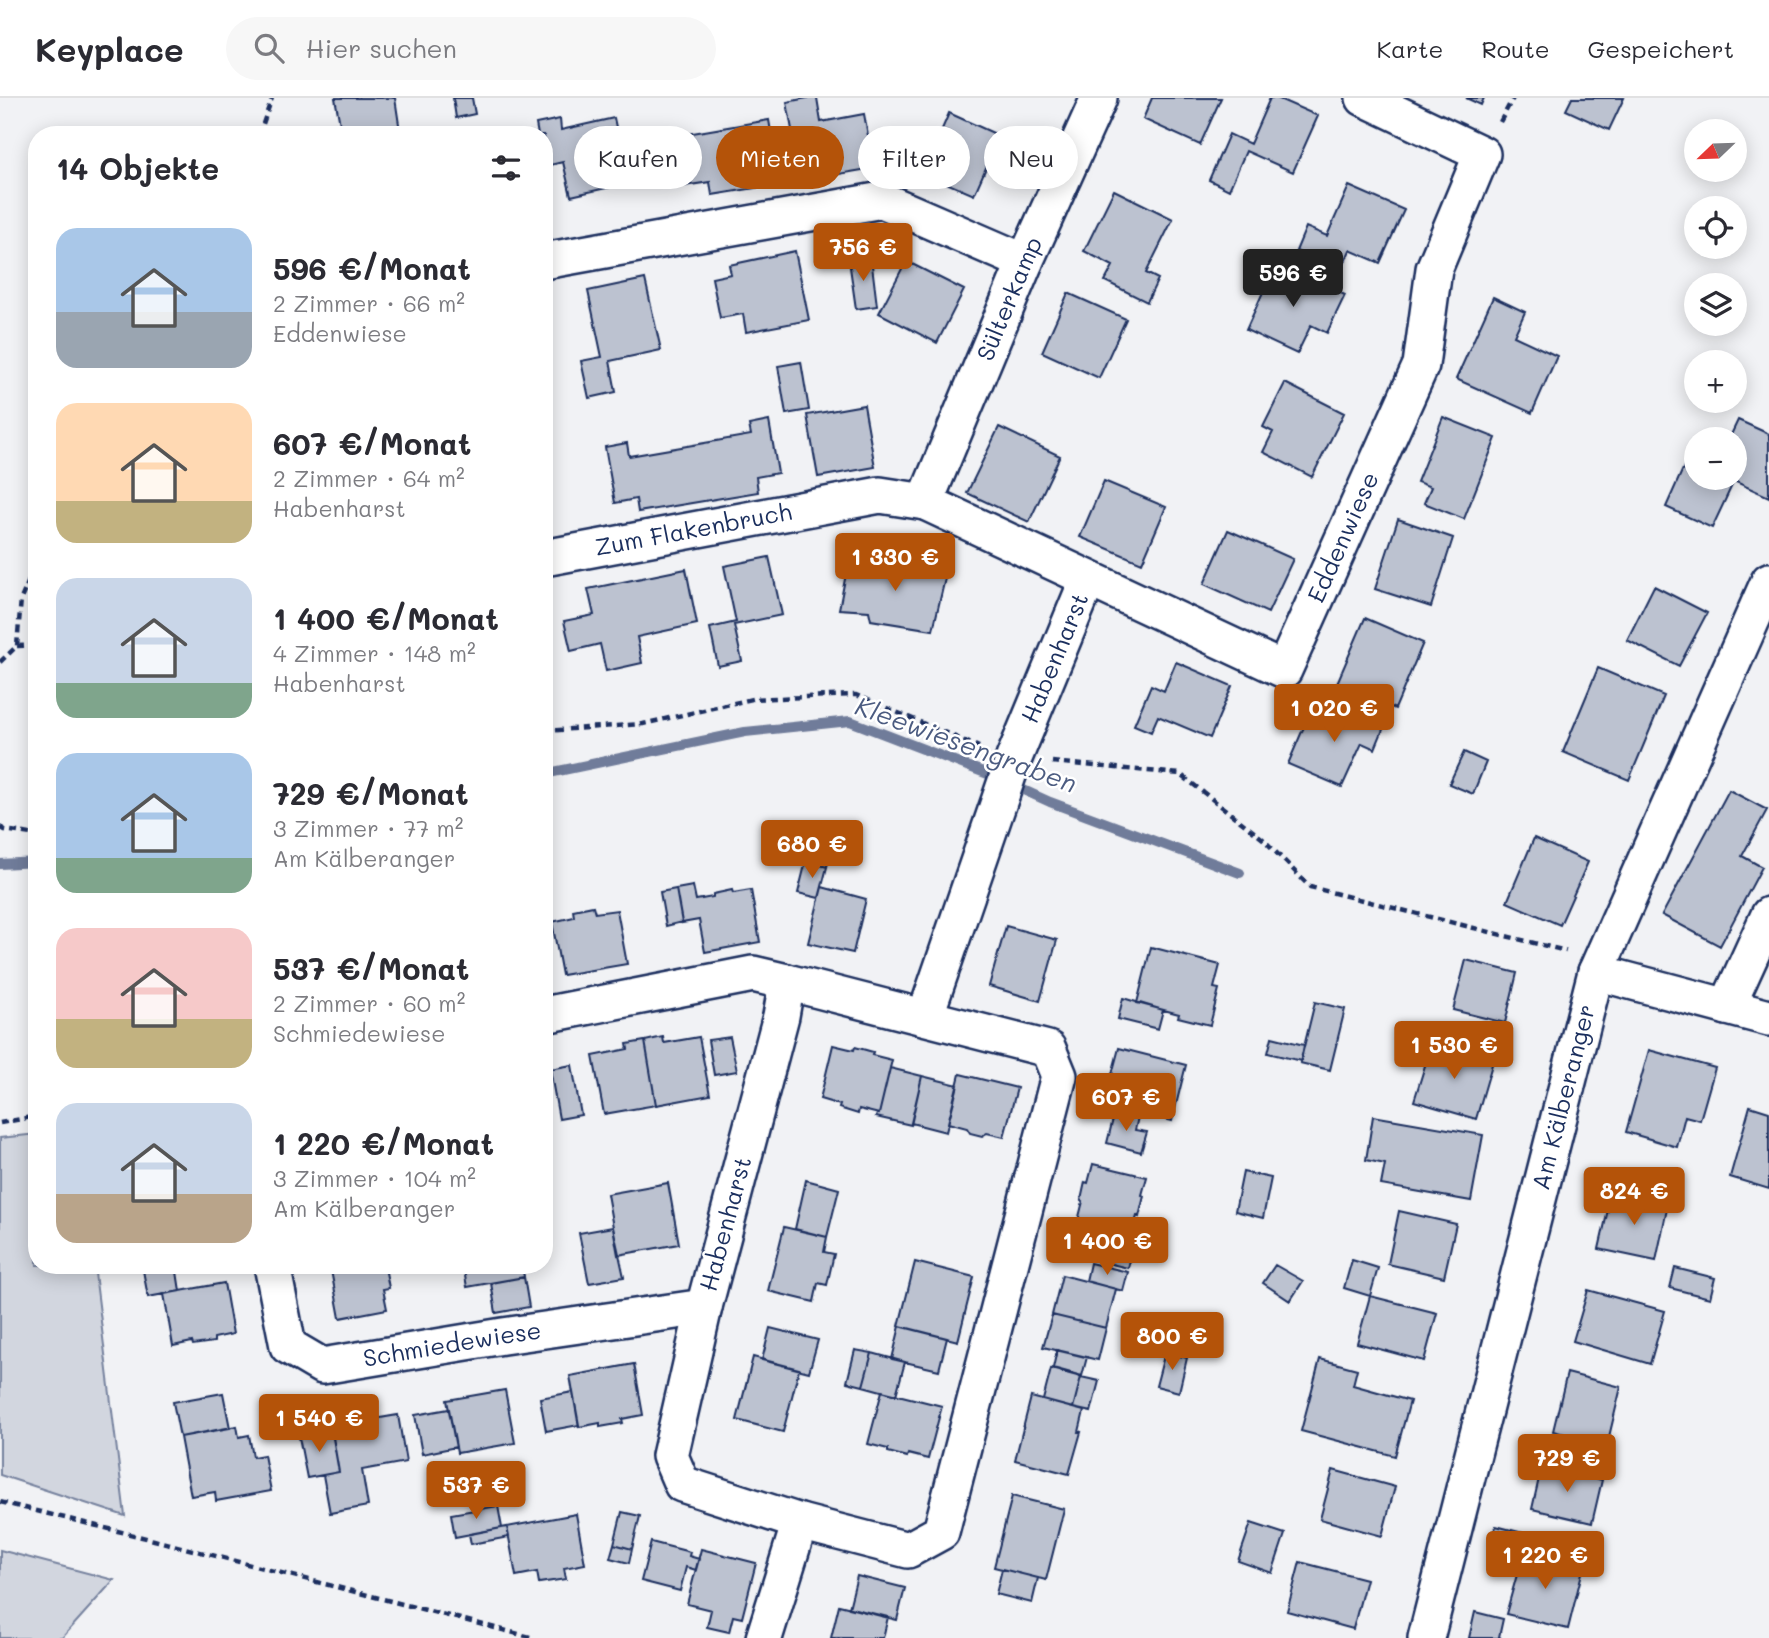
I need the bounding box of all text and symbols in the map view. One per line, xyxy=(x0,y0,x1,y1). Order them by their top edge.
search box xyxy=(226,17,716,80)
text: Keyplace xyxy=(35,27,184,70)
icon: search xyxy=(250,29,288,67)
text: Hier suchen xyxy=(306,31,457,65)
text: Karte xyxy=(1376,33,1443,64)
text: Route xyxy=(1481,33,1550,64)
text: Gespeichert xyxy=(1588,33,1734,64)
north arrow xyxy=(1684,119,1746,182)
map controls xyxy=(1684,119,1747,490)
chip: Kaufen xyxy=(574,126,702,189)
chip: Mieten xyxy=(716,126,844,189)
chip: Filter xyxy=(858,126,970,189)
chip: Neu xyxy=(984,126,1078,189)
text: 14 Objekte xyxy=(56,148,219,188)
icon: filters xyxy=(487,149,525,187)
button: locate xyxy=(1684,196,1747,259)
pin: 756 € xyxy=(814,223,912,283)
text: 756 € xyxy=(829,231,897,261)
street label: Sülterkamp xyxy=(969,231,1048,365)
text: 596 €/Monat xyxy=(273,248,471,288)
pin: 596 € xyxy=(1244,250,1342,309)
icon: home xyxy=(112,256,196,340)
text: 596 € xyxy=(1259,257,1327,287)
button: layers xyxy=(1684,273,1747,336)
text: 2 Zimmer · 66 m² xyxy=(273,288,465,318)
text: Eddenwiese xyxy=(273,318,407,348)
button: + xyxy=(1684,350,1747,413)
text: 607 €/Monat xyxy=(273,423,471,463)
button: − xyxy=(1684,427,1747,490)
icon: home xyxy=(112,431,196,515)
text: 2 Zimmer · 64 m² xyxy=(273,463,465,493)
street label: Eddenwiese xyxy=(1299,467,1385,607)
text: Habenharst xyxy=(273,493,406,523)
street label: Zum Flakenbruch xyxy=(592,495,794,562)
pin: 1 330 € xyxy=(830,533,960,593)
text: 1 330 € xyxy=(851,541,939,571)
street label: Habenharst xyxy=(1013,588,1095,727)
text: 1 400 €/Monat xyxy=(273,598,499,638)
icon: home xyxy=(112,606,196,690)
text: 4 Zimmer · 148 m² xyxy=(273,638,476,668)
text: Habenharst xyxy=(273,668,406,698)
pin: 1 020 € xyxy=(1269,684,1399,744)
water label: Kleewiesengraben xyxy=(851,688,1082,800)
text: 1 020 € xyxy=(1290,692,1378,722)
text: 729 €/Monat xyxy=(273,773,469,813)
icon: home xyxy=(112,781,196,865)
text: 3 Zimmer · 77 m² xyxy=(273,813,464,843)
pin: 680 € xyxy=(763,820,861,880)
text: 680 € xyxy=(777,828,847,858)
text: Am Kälberanger xyxy=(273,843,455,873)
text: 537 €/Monat xyxy=(273,948,469,988)
icon: home xyxy=(112,956,196,1040)
text: 2 Zimmer · 60 m² xyxy=(273,988,465,1018)
street label: Am Kälberanger xyxy=(1524,1001,1601,1193)
text: Schmiedewiese xyxy=(273,1018,445,1048)
pin: 1 530 € xyxy=(1389,1021,1519,1081)
text: 1 530 € xyxy=(1410,1029,1498,1059)
pin: 607 € xyxy=(1077,1074,1175,1133)
text: 607 € xyxy=(1092,1081,1160,1111)
text: 1 220 €/Monat xyxy=(273,1123,494,1163)
icon: home xyxy=(112,1131,196,1215)
street label: Habenharst xyxy=(692,1153,757,1294)
text: 3 Zimmer · 104 m² xyxy=(273,1163,476,1193)
pin: 824 € xyxy=(1585,1168,1683,1227)
text: 824 € xyxy=(1600,1175,1668,1205)
text: Am Kälberanger xyxy=(273,1193,455,1223)
pin: 1 400 € xyxy=(1042,1218,1172,1277)
text: 1 400 € xyxy=(1062,1225,1152,1255)
pin: 800 € xyxy=(1123,1312,1221,1372)
street label: Schmiedewiese xyxy=(361,1314,543,1373)
text: 800 € xyxy=(1137,1320,1207,1350)
pin: 1 540 € xyxy=(254,1394,384,1454)
text: 1 540 € xyxy=(275,1402,363,1432)
pin: 729 € xyxy=(1518,1434,1616,1494)
text: 729 € xyxy=(1534,1442,1600,1472)
pin: 537 € xyxy=(427,1462,525,1521)
text: 537 € xyxy=(443,1469,509,1499)
pin: 1 220 € xyxy=(1480,1532,1610,1591)
text: 1 220 € xyxy=(1502,1539,1588,1569)

